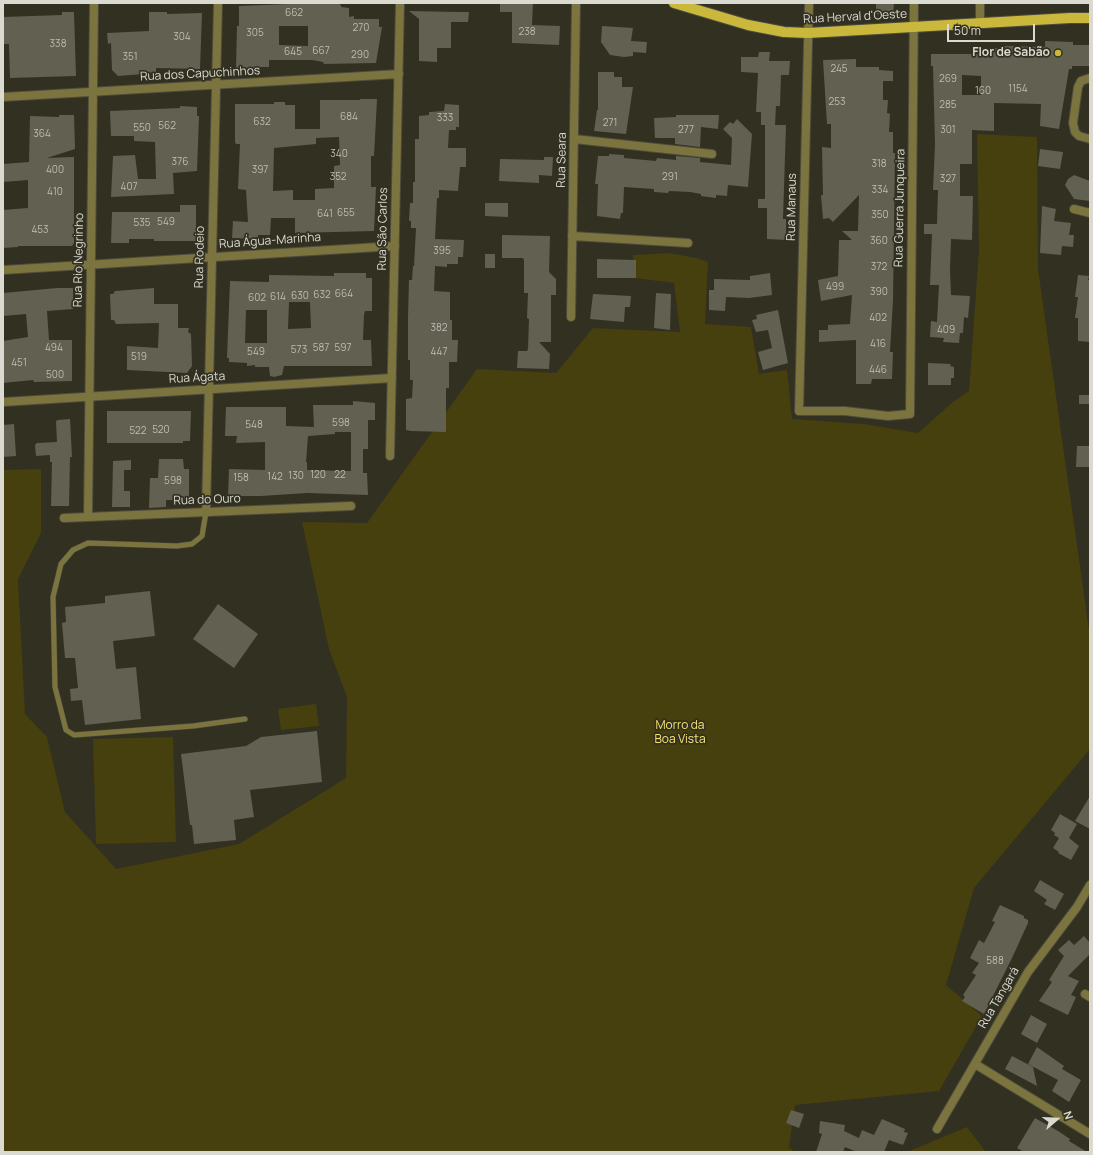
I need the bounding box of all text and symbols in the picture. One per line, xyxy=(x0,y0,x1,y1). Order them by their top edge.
house number: 662 xyxy=(285,7,303,19)
street label: Rua Herval d'Oeste xyxy=(803,7,907,27)
scale bar xyxy=(949,16,1037,42)
house number: 270 xyxy=(353,22,369,34)
text: 50 m xyxy=(954,22,981,39)
house number: 238 xyxy=(518,26,536,38)
house number: 305 xyxy=(246,27,264,39)
house number: 304 xyxy=(173,31,191,43)
house number: 338 xyxy=(50,38,66,50)
house number: 667 xyxy=(312,45,330,57)
house number: 645 xyxy=(284,46,302,58)
place label: Flor de Sabão xyxy=(972,46,1050,60)
marker: Flor de Sabão xyxy=(1053,48,1063,58)
house number: 290 xyxy=(351,49,369,61)
house number: 351 xyxy=(122,51,138,63)
house number: 245 xyxy=(830,63,848,75)
street label: Rua dos Capuchinhos xyxy=(140,64,260,84)
house number: 269 xyxy=(939,73,957,85)
house number: 1154 xyxy=(1008,83,1028,95)
house number: 160 xyxy=(975,85,991,97)
house number: 253 xyxy=(828,96,846,108)
house number: 285 xyxy=(939,99,957,111)
house number: 684 xyxy=(340,111,358,123)
house number: 333 xyxy=(437,112,453,124)
house number: 632 xyxy=(253,116,271,128)
house number: 271 xyxy=(603,117,617,129)
house number: 562 xyxy=(158,120,176,132)
house number: 550 xyxy=(133,122,151,134)
house number: 277 xyxy=(678,124,694,136)
house number: 301 xyxy=(940,124,956,136)
house number: 364 xyxy=(33,128,51,140)
street label: Rua Seara xyxy=(554,132,570,188)
house number: 340 xyxy=(330,148,348,160)
street label: Rua Guerra Junqueira xyxy=(892,149,908,267)
house number: 376 xyxy=(172,156,188,168)
house number: 318 xyxy=(871,158,887,170)
house number: 400 xyxy=(46,164,64,176)
house number: 397 xyxy=(252,164,268,176)
house number: 352 xyxy=(330,171,346,183)
house number: 291 xyxy=(662,171,678,183)
street label: Rua Manaus xyxy=(784,173,800,241)
house number: 327 xyxy=(940,173,956,185)
house number: 407 xyxy=(120,181,138,193)
house number: 334 xyxy=(872,184,888,196)
house number: 410 xyxy=(47,186,63,198)
street label: Rua São Carlos xyxy=(375,187,391,271)
house number: 655 xyxy=(337,207,355,219)
house number: 641 xyxy=(317,208,333,220)
house number: 350 xyxy=(871,209,889,221)
street label: Rua Rio Negrinho xyxy=(71,213,87,307)
house number: 549 xyxy=(157,216,175,228)
house number: 535 xyxy=(133,217,151,229)
house number: 453 xyxy=(31,224,49,236)
street label: Rua Rodeio xyxy=(192,226,208,288)
street label: Rua Água-Marinha xyxy=(219,230,321,252)
house number: 360 xyxy=(870,235,888,247)
house number: 395 xyxy=(433,245,451,257)
house number: 372 xyxy=(871,261,887,273)
house number: 499 xyxy=(826,281,844,293)
house number: 390 xyxy=(870,286,888,298)
house number: 664 xyxy=(335,288,353,300)
house number: 632 xyxy=(313,289,331,301)
house number: 630 xyxy=(291,290,309,302)
house number: 614 xyxy=(270,291,286,303)
house number: 602 xyxy=(248,292,266,304)
house number: 402 xyxy=(869,312,887,324)
house number: 382 xyxy=(430,322,448,334)
house number: 409 xyxy=(937,324,955,336)
house number: 416 xyxy=(870,338,886,350)
house number: 494 xyxy=(45,342,63,354)
house number: 587 xyxy=(313,342,329,354)
house number: 597 xyxy=(335,342,351,354)
house number: 573 xyxy=(291,344,307,356)
house number: 549 xyxy=(247,346,265,358)
house number: 447 xyxy=(431,346,447,358)
house number: 519 xyxy=(131,351,147,363)
house number: 451 xyxy=(11,357,27,369)
house number: 446 xyxy=(869,364,887,376)
house number: 500 xyxy=(46,369,64,381)
street label: Rua Ágata xyxy=(168,369,226,387)
house number: 598 xyxy=(332,417,350,429)
house number: 548 xyxy=(245,419,263,431)
house number: 520 xyxy=(152,424,170,436)
house number: 522 xyxy=(130,425,146,437)
house number: 120 xyxy=(310,469,326,481)
house number: 22 xyxy=(334,469,346,481)
house number: 130 xyxy=(288,470,304,482)
house number: 142 xyxy=(267,471,283,483)
house number: 158 xyxy=(233,472,249,484)
house number: 598 xyxy=(164,475,182,487)
street label: Rua do Ouro xyxy=(173,492,241,508)
park label: Morro da Boa Vista xyxy=(654,719,706,747)
house number: 588 xyxy=(986,955,1004,967)
street label: Rua Tangará xyxy=(976,965,1022,1031)
north arrow xyxy=(1037,1099,1077,1139)
text: N xyxy=(1060,1109,1077,1121)

